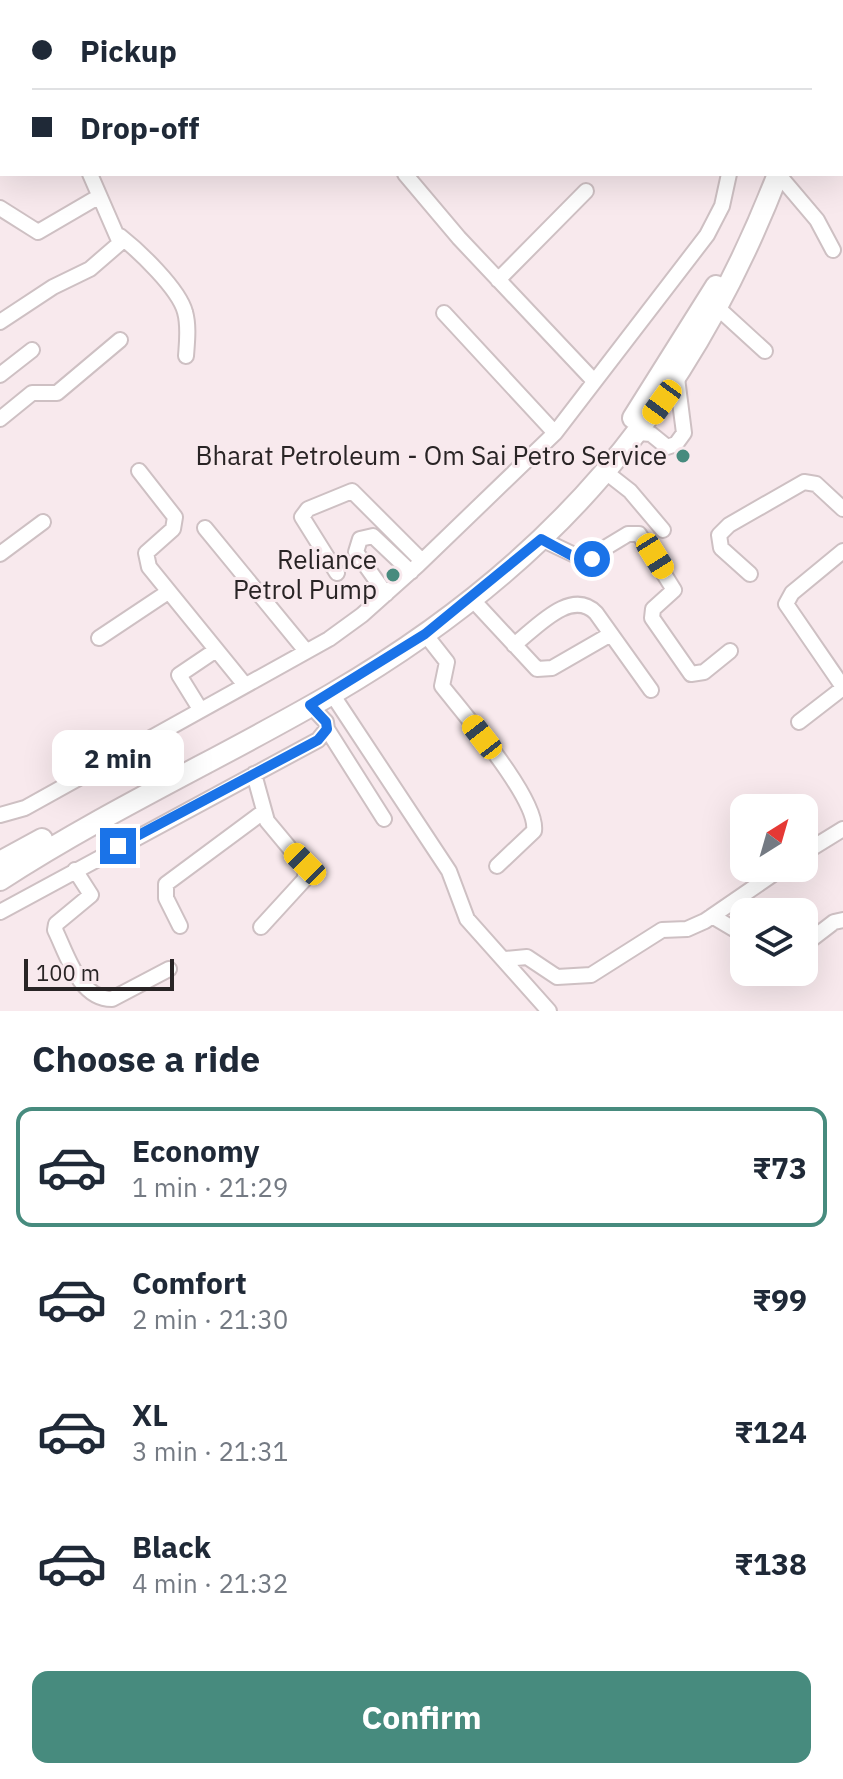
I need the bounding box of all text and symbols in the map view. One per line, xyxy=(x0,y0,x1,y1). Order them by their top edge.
text: Pickup xyxy=(80,31,177,70)
text: Drop-off xyxy=(80,108,199,147)
car xyxy=(638,376,686,428)
place label: Bharat Petroleum - Om Sai Petro Service xyxy=(195,438,667,472)
marker: Bharat Petroleum - Om Sai Petro Service xyxy=(674,447,692,465)
car xyxy=(632,529,678,583)
route start xyxy=(574,541,610,577)
place label: Reliance Petrol Pump xyxy=(233,542,377,606)
marker: Reliance Petrol Pump xyxy=(384,566,402,584)
car xyxy=(458,711,506,763)
callout: 2 min xyxy=(52,730,184,786)
text: 2 min xyxy=(84,741,152,775)
north arrow xyxy=(730,794,818,882)
map controls xyxy=(730,794,818,986)
route end xyxy=(100,828,136,864)
car xyxy=(280,839,330,889)
button: layers xyxy=(730,898,818,986)
scale bar xyxy=(24,955,174,991)
text: 100 m xyxy=(36,958,100,987)
text: Choose a ride xyxy=(32,1035,260,1082)
icon: car xyxy=(36,1131,108,1203)
text: Economy xyxy=(132,1131,260,1170)
text: ₹73 xyxy=(752,1148,807,1187)
text: 1 min · 21:29 xyxy=(132,1170,288,1204)
icon: car xyxy=(36,1263,108,1335)
text: Comfort xyxy=(132,1263,247,1302)
text: ₹99 xyxy=(752,1280,807,1319)
text: 2 min · 21:30 xyxy=(132,1302,288,1336)
icon: car xyxy=(36,1395,108,1467)
text: XL xyxy=(132,1395,168,1434)
text: ₹124 xyxy=(734,1412,807,1451)
text: 3 min · 21:31 xyxy=(132,1434,288,1468)
icon: car xyxy=(36,1527,108,1599)
text: Black xyxy=(132,1527,211,1566)
text: ₹138 xyxy=(734,1544,807,1583)
text: 4 min · 21:32 xyxy=(132,1566,288,1600)
button: Confirm xyxy=(32,1671,811,1763)

